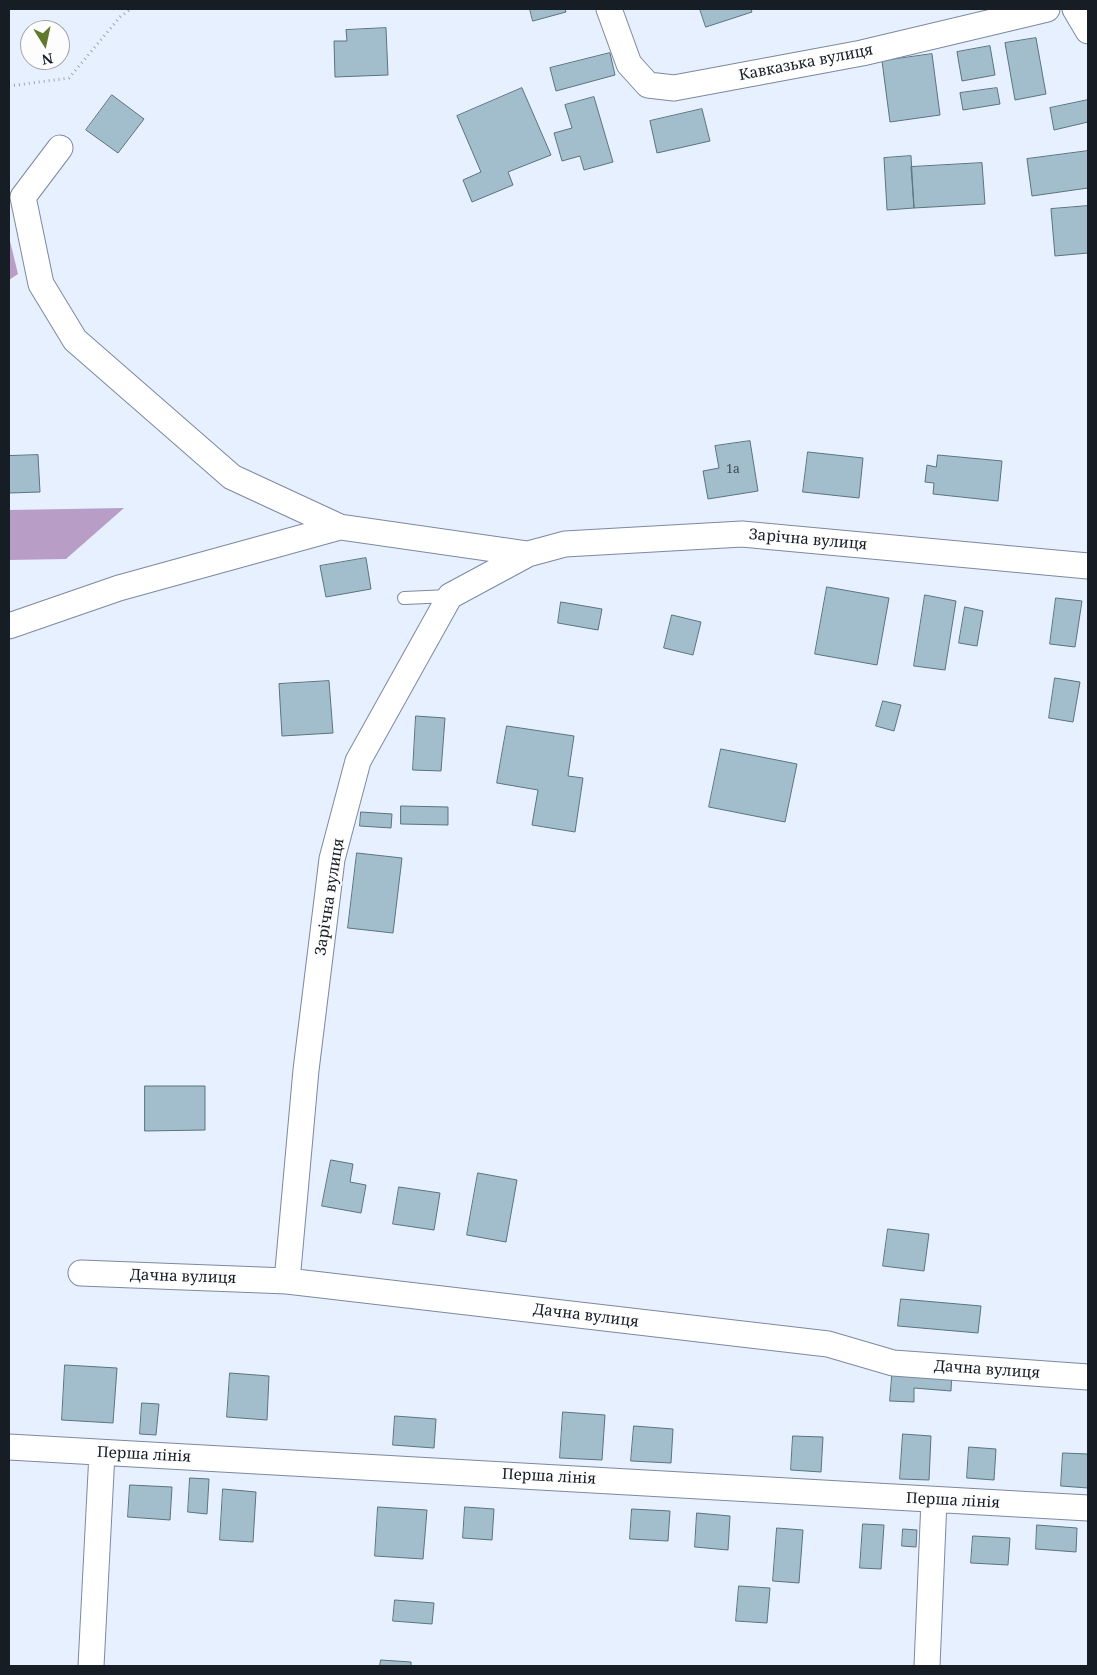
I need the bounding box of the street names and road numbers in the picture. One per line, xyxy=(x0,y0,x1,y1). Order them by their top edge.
street label: Кавказька вулиця xyxy=(738,41,874,85)
street label: Зарічна вулиця xyxy=(748,526,868,554)
street label: Зарічна вулиця xyxy=(312,837,348,957)
street label: Дачна вулиця xyxy=(130,1266,236,1288)
street label: Дачна вулиця xyxy=(532,1301,640,1331)
street label: Дачна вулиця xyxy=(933,1357,1041,1383)
street label: Перша лінія xyxy=(97,1444,191,1466)
street label: Перша лінія xyxy=(502,1466,596,1488)
street label: Перша лінія xyxy=(906,1490,1000,1512)

